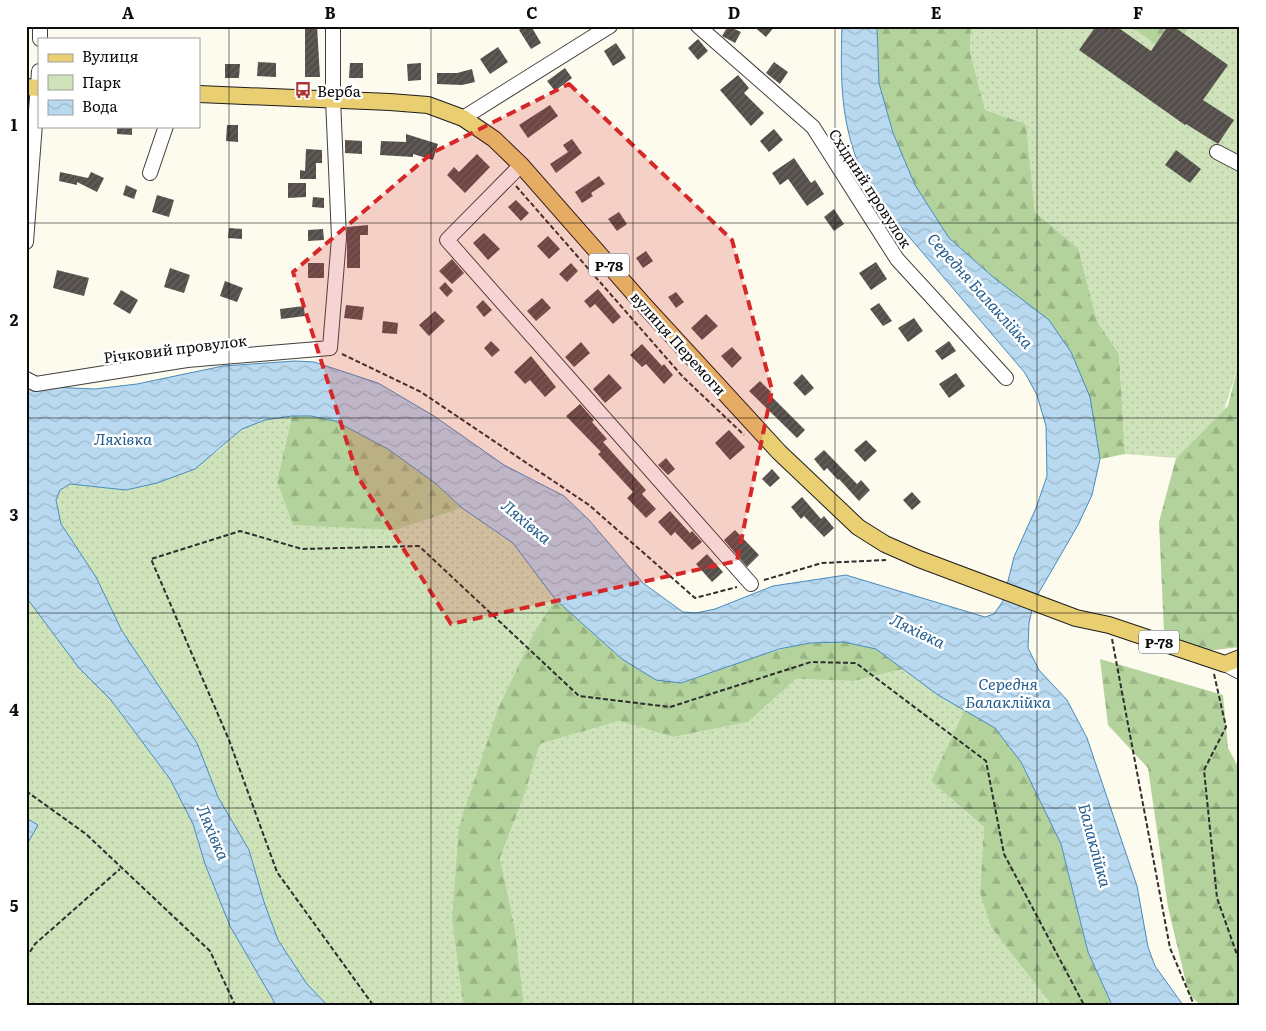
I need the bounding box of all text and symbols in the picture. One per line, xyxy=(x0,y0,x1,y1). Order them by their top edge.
text: A xyxy=(122,0,134,24)
text: B xyxy=(324,0,336,24)
text: C xyxy=(526,0,538,24)
text: D xyxy=(728,0,740,24)
text: E xyxy=(931,0,942,24)
text: F xyxy=(1133,0,1143,24)
legend xyxy=(38,38,200,128)
text: Вулиця xyxy=(82,44,139,67)
text: Парк xyxy=(82,70,121,93)
place label: Верба xyxy=(317,79,362,102)
bus stop icon: Верба xyxy=(293,80,313,100)
text: Вода xyxy=(82,94,119,117)
text: 1 xyxy=(11,112,18,136)
street label: Східний провулок xyxy=(824,124,918,252)
water label: Середня Балаклійка xyxy=(922,227,1040,354)
road number: Р-78 xyxy=(589,254,629,276)
street label: вулиця Перемоги xyxy=(626,286,732,400)
text: 2 xyxy=(10,307,19,331)
street label: Річковий провулок xyxy=(102,328,248,368)
water label: Ляхівка xyxy=(94,426,153,450)
water label: Ляхівка xyxy=(497,493,558,550)
text: 3 xyxy=(10,502,19,526)
water label: Ляхівка xyxy=(886,606,950,654)
road number: Р-78 xyxy=(1139,630,1179,654)
water label: Середня Балаклійка xyxy=(965,671,1052,713)
text: 4 xyxy=(9,697,19,721)
water label: Ляхівка xyxy=(192,800,237,864)
water label: Балаклійка xyxy=(1073,800,1119,890)
text: 5 xyxy=(10,893,19,917)

